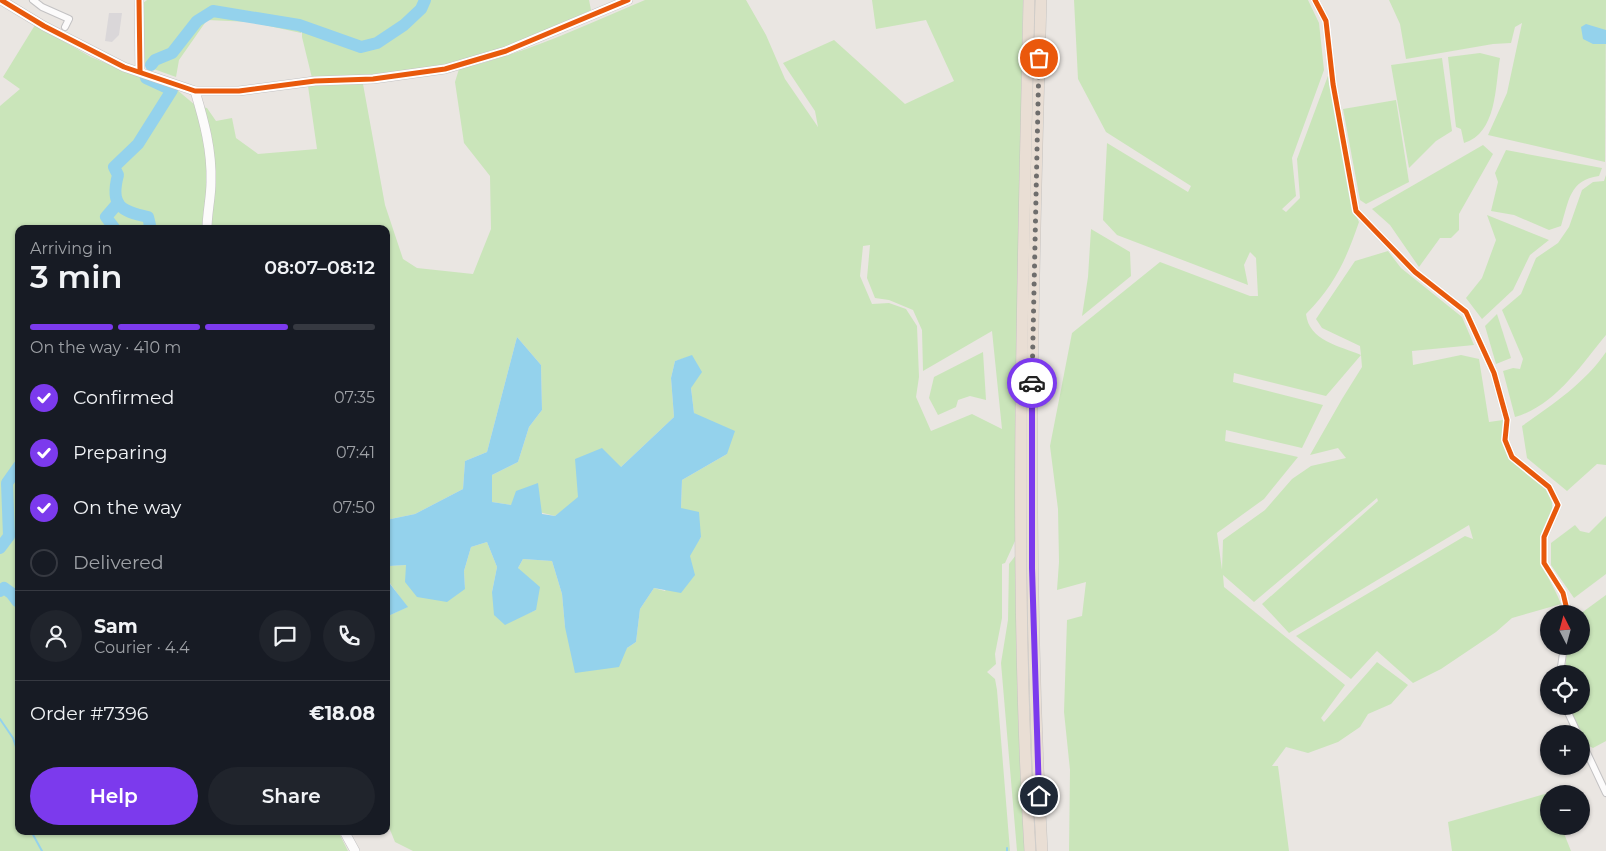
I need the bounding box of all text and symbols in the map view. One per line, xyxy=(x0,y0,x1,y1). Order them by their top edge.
pin xyxy=(1018,37,1060,79)
icon: bag xyxy=(1025,44,1053,72)
text: Arriving in xyxy=(30,239,112,258)
text: 08:07–08:12 xyxy=(264,256,375,279)
text: 3 min xyxy=(30,257,122,296)
text: On the way · 410 m xyxy=(30,338,181,357)
courier xyxy=(1007,358,1057,408)
icon: car xyxy=(1018,369,1046,397)
icon: check xyxy=(30,384,58,412)
text: Confirmed xyxy=(73,386,174,409)
text: 07:35 xyxy=(334,388,375,407)
icon: check xyxy=(30,439,58,467)
text: Preparing xyxy=(73,441,168,464)
text: 07:41 xyxy=(336,443,375,462)
icon: check xyxy=(30,494,58,522)
text: On the way xyxy=(73,496,181,519)
text: 07:50 xyxy=(332,498,375,517)
text: Delivered xyxy=(73,551,164,574)
north arrow xyxy=(1540,605,1590,655)
map controls xyxy=(1540,605,1590,835)
button: person xyxy=(30,610,82,662)
button: chat xyxy=(259,610,311,662)
button: phone xyxy=(323,610,375,662)
text: Sam xyxy=(94,615,138,638)
text: Courier · 4.4 xyxy=(94,638,190,657)
button: locate xyxy=(1540,665,1590,715)
text: Order #7396 xyxy=(30,702,148,725)
text: €18.08 xyxy=(309,702,375,725)
button: + xyxy=(1540,725,1590,775)
button: Help xyxy=(30,767,198,825)
button: Share xyxy=(208,767,375,825)
pin xyxy=(1018,775,1060,817)
icon: home xyxy=(1025,782,1053,810)
button: − xyxy=(1540,785,1590,835)

